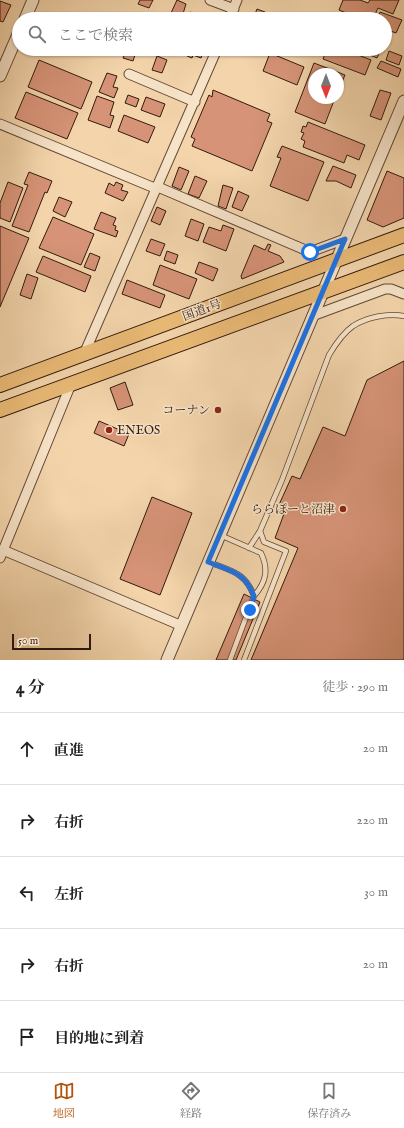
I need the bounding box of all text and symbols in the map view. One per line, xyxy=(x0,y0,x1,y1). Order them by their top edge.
search box xyxy=(12,12,392,56)
icon: search xyxy=(26,23,48,45)
text: ここで検索 xyxy=(58,26,133,45)
north arrow xyxy=(308,68,344,104)
route start xyxy=(301,243,319,261)
street label: 国道1号 xyxy=(181,296,224,324)
place label: コーナン xyxy=(163,403,210,418)
marker: コーナン xyxy=(213,405,223,415)
place label: ENEOS xyxy=(117,423,160,438)
marker: ENEOS xyxy=(104,425,114,435)
place label: ららぽーと沼津 xyxy=(251,502,335,517)
marker: ららぽーと沼津 xyxy=(338,504,348,514)
route end xyxy=(241,601,259,619)
scale bar xyxy=(12,632,91,651)
text: 50 m xyxy=(18,634,38,648)
text: 4 分 xyxy=(16,678,45,699)
text: 徒歩 · 290 m xyxy=(322,679,388,696)
icon: ahead xyxy=(16,738,38,760)
text: 20 m xyxy=(363,740,388,757)
text: 直進 xyxy=(54,741,84,760)
icon: right xyxy=(16,810,38,832)
text: 220 m xyxy=(357,812,388,829)
text: 右折 xyxy=(54,813,84,832)
icon: left xyxy=(16,882,38,904)
text: 30 m xyxy=(364,884,388,901)
text: 左折 xyxy=(54,885,84,904)
icon: right xyxy=(16,954,38,976)
text: 20 m xyxy=(363,956,388,973)
text: 右折 xyxy=(54,957,84,976)
icon: arrive xyxy=(16,1026,38,1048)
text: 目的地に到着 xyxy=(54,1029,144,1048)
tab: 地図 xyxy=(53,1080,75,1121)
tab: 経路 xyxy=(180,1080,202,1121)
tab: 保存済み xyxy=(307,1080,351,1121)

